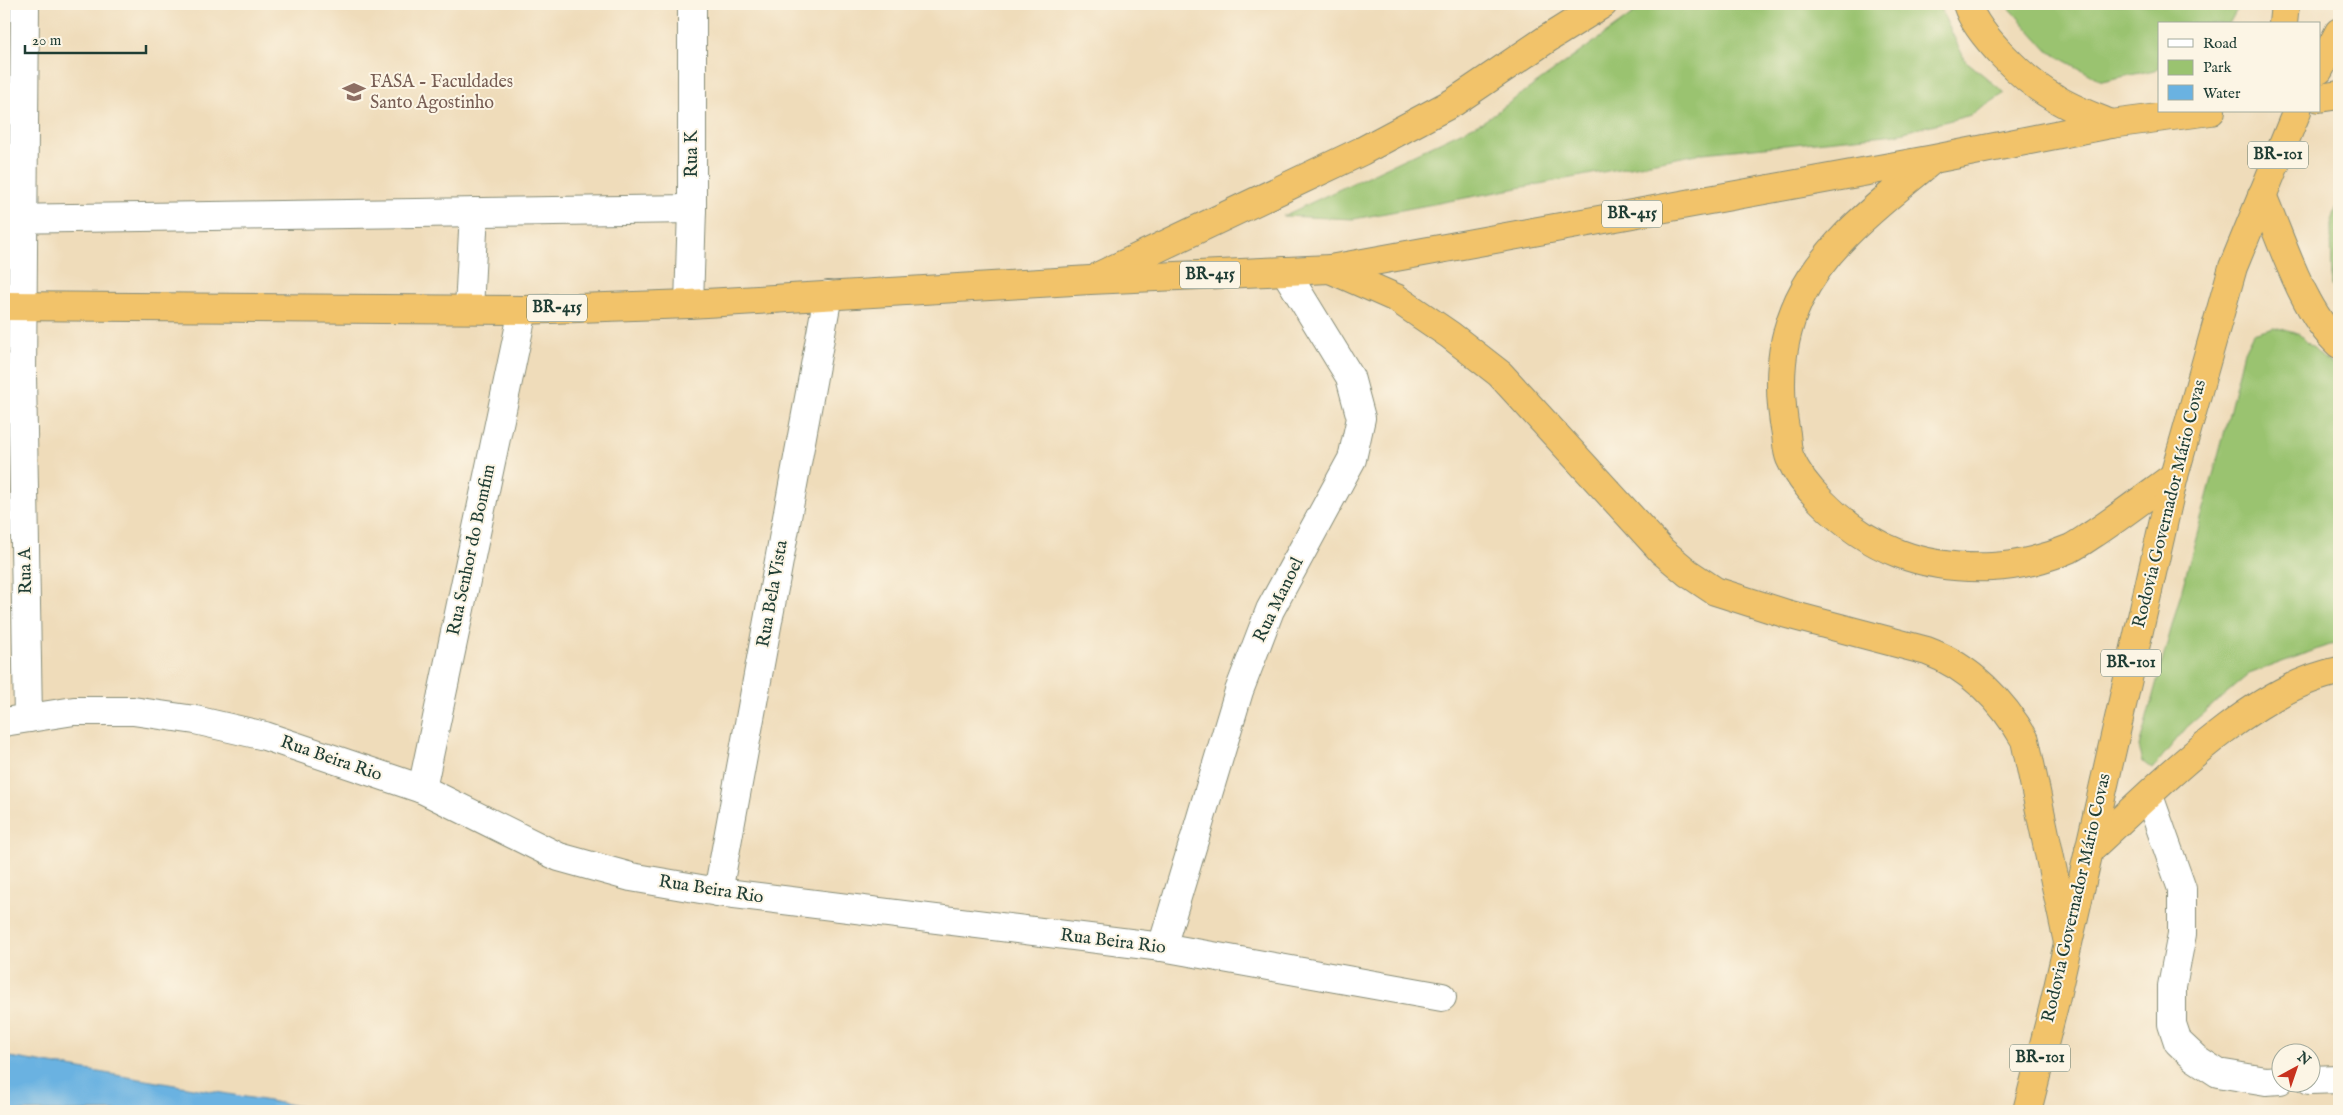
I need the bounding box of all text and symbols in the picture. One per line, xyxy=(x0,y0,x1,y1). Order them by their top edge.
scale bar xyxy=(25,22,146,54)
legend xyxy=(2158,22,2320,112)
text: 20 m xyxy=(32,31,62,50)
text: Road xyxy=(2203,34,2238,53)
text: Park xyxy=(2203,58,2233,77)
place label: FASA - Faculdades Santo Agostinho xyxy=(370,71,513,115)
school or university icon: FASA - Faculdades Santo Agostinho xyxy=(341,79,367,105)
text: Water xyxy=(2203,84,2241,103)
street label: Rua K xyxy=(681,129,704,178)
road number: BR-101 xyxy=(2248,142,2308,168)
road number: BR-415 xyxy=(1602,200,1662,228)
road number: BR-415 xyxy=(1180,262,1240,288)
road number: BR-415 xyxy=(527,294,587,322)
street label: Rodovia Governador Mário Covas xyxy=(2128,378,2212,630)
street label: Rua Senhor do Bomfim xyxy=(443,462,501,638)
street label: Rua Bela Vista xyxy=(752,538,794,649)
street label: Rua A xyxy=(14,547,38,595)
street label: Rua Manoel xyxy=(1249,554,1309,646)
road number: BR-101 xyxy=(2101,650,2161,676)
street label: Rua Beira Rio xyxy=(277,731,385,787)
street label: Rodovia Governador Mário Covas xyxy=(2037,771,2117,1025)
street label: Rua Beira Rio xyxy=(657,870,765,910)
street label: Rua Beira Rio xyxy=(1059,924,1167,960)
north arrow xyxy=(2270,1042,2320,1092)
road number: BR-101 xyxy=(2010,1044,2070,1072)
text: N xyxy=(2293,1047,2314,1070)

